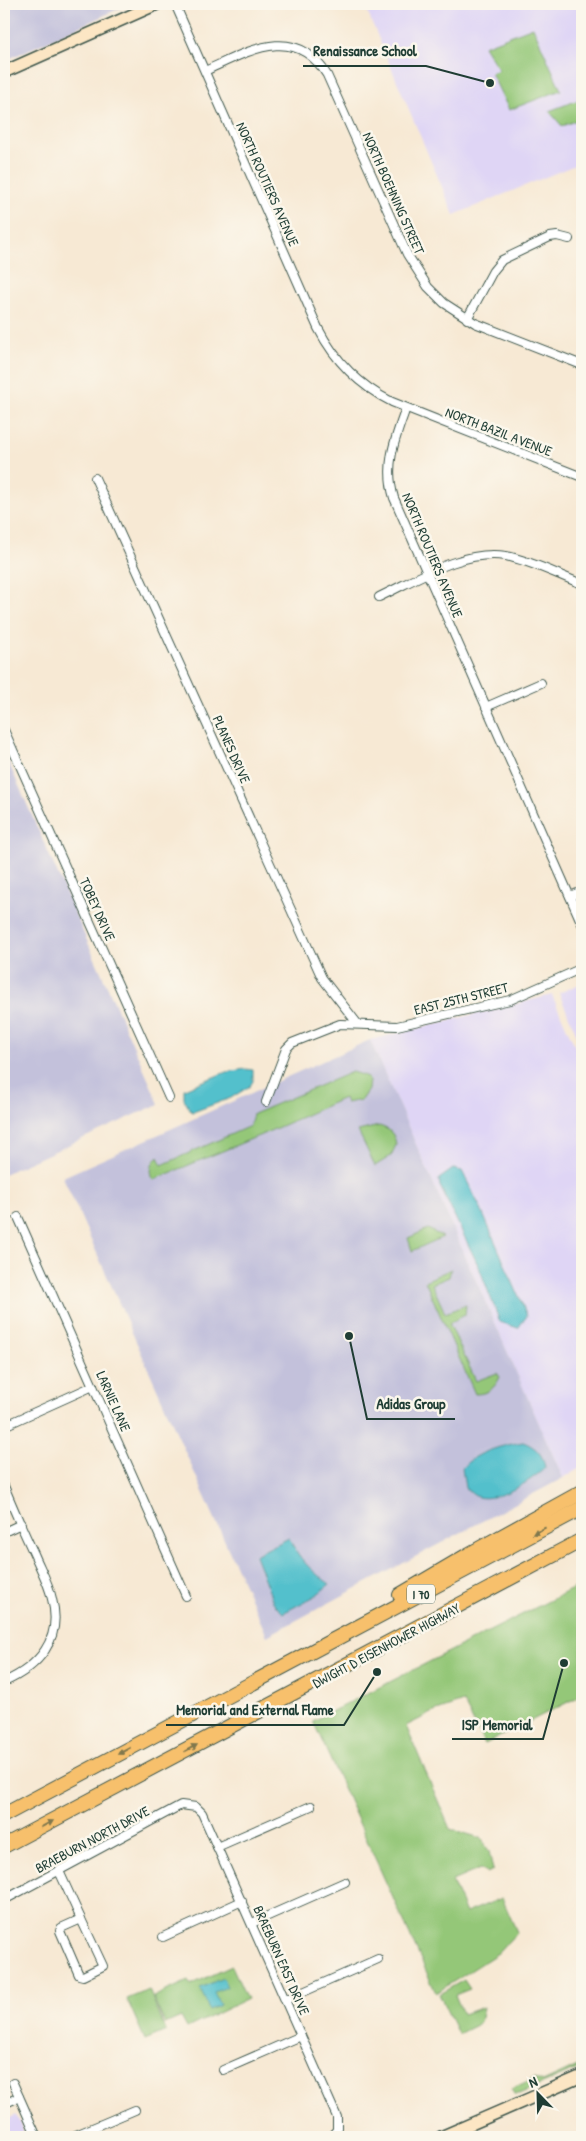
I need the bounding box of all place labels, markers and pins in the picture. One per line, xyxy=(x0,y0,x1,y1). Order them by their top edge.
callout: Renaissance School xyxy=(303,36,426,66)
callout: Adidas Group xyxy=(367,1389,455,1419)
callout: Memorial and External Flame xyxy=(166,1695,344,1725)
callout: ISP Memorial xyxy=(452,1709,543,1739)

